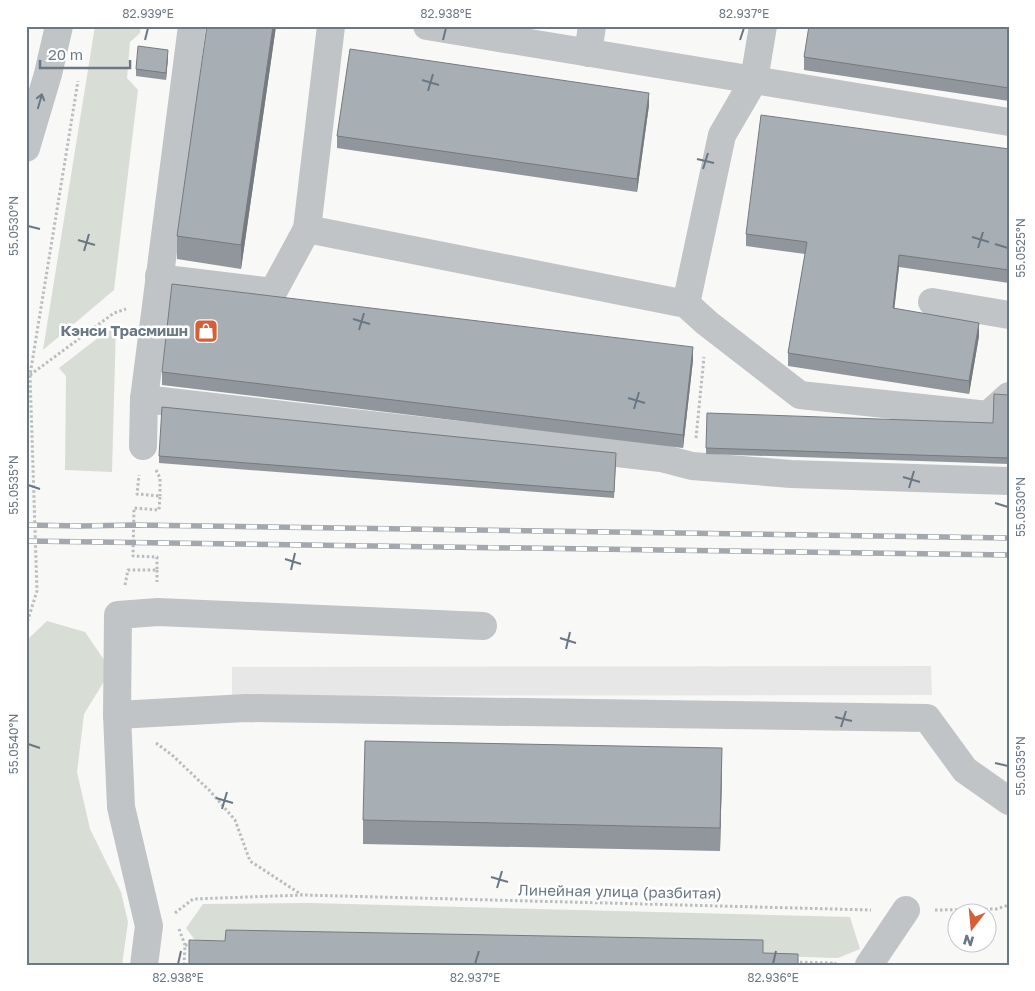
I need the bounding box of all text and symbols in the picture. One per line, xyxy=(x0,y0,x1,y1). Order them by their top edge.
text: 82.939°E xyxy=(122,6,174,21)
text: 82.938°E xyxy=(420,6,472,21)
text: 82.937°E xyxy=(719,6,769,21)
scale bar xyxy=(40,38,130,70)
text: 20 m xyxy=(48,45,83,63)
one-way arrow xyxy=(35,93,45,109)
text: 55.0530°N xyxy=(6,196,21,256)
text: 55.0525°N xyxy=(1013,218,1028,278)
shop icon: Кэнси Трасмишн xyxy=(193,318,219,344)
place label: Кэнси Трасмишн xyxy=(61,321,188,339)
text: 55.0535°N xyxy=(6,455,21,515)
text: 55.0530°N xyxy=(1013,477,1028,537)
text: 55.0540°N xyxy=(6,714,21,774)
text: 55.0535°N xyxy=(1013,736,1028,796)
street label: Линейная улица (разбитая) xyxy=(518,880,722,902)
north arrow xyxy=(948,904,998,954)
text: N xyxy=(961,931,976,951)
text: 82.938°E xyxy=(152,970,204,985)
text: 82.937°E xyxy=(450,970,500,985)
text: 82.936°E xyxy=(747,970,799,985)

